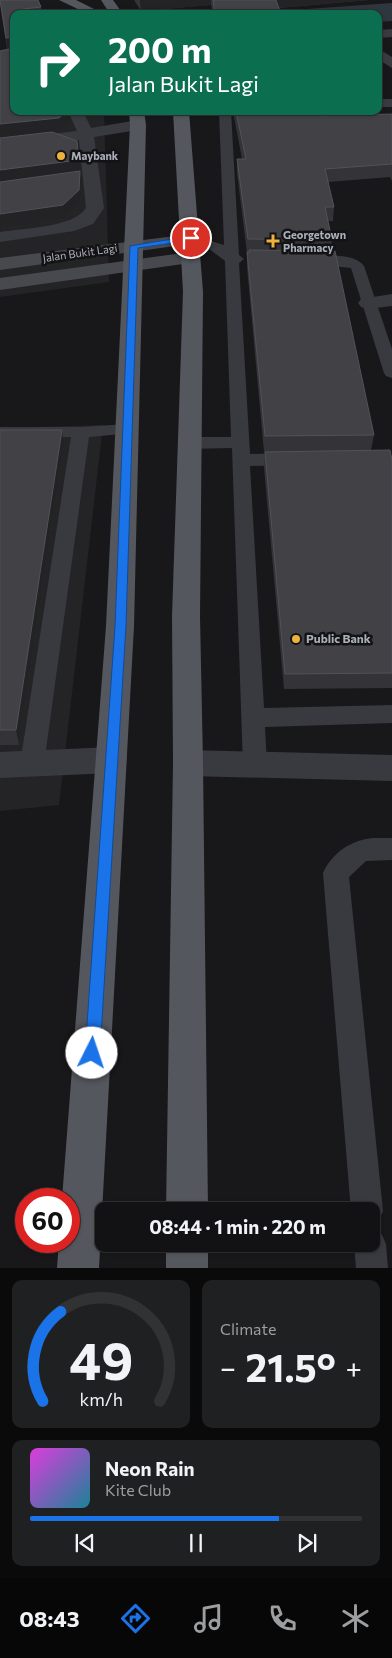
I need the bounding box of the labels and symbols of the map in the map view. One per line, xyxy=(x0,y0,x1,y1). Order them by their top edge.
place label: Maybank xyxy=(71,149,119,162)
marker: Maybank xyxy=(55,150,67,162)
pin xyxy=(170,217,212,259)
place label: Georgetown Pharmacy xyxy=(283,228,346,254)
marker: Georgetown Pharmacy xyxy=(267,235,279,247)
street label: Jalan Bukit Lagi xyxy=(42,241,118,265)
place label: Public Bank xyxy=(306,631,371,645)
marker: Public Bank xyxy=(290,633,302,645)
position arrow xyxy=(65,1026,117,1078)
speed limit sign: 60 xyxy=(15,1188,80,1253)

